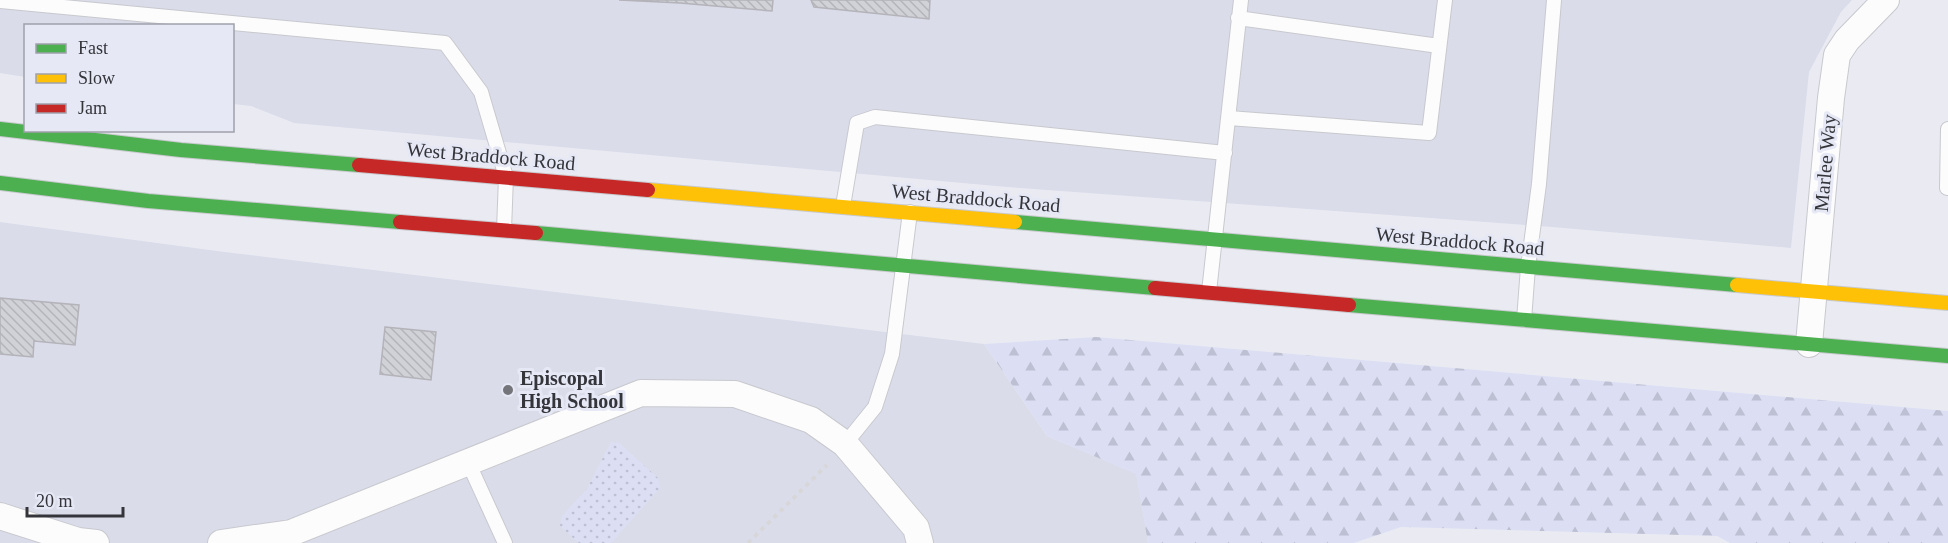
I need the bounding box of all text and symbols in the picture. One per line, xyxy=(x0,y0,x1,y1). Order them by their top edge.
legend xyxy=(24,24,234,132)
text: Fast xyxy=(78,38,108,58)
text: Slow xyxy=(78,68,115,88)
text: Jam xyxy=(78,98,107,118)
street label: Marlee Way xyxy=(1810,114,1841,213)
street label: West Braddock Road xyxy=(406,138,576,174)
street label: West Braddock Road xyxy=(891,180,1061,216)
street label: West Braddock Road xyxy=(1375,223,1545,259)
place label: Episcopal High School xyxy=(520,367,624,413)
marker: Episcopal High School xyxy=(501,383,515,397)
scale bar xyxy=(27,480,123,518)
text: 20 m xyxy=(36,491,73,511)

